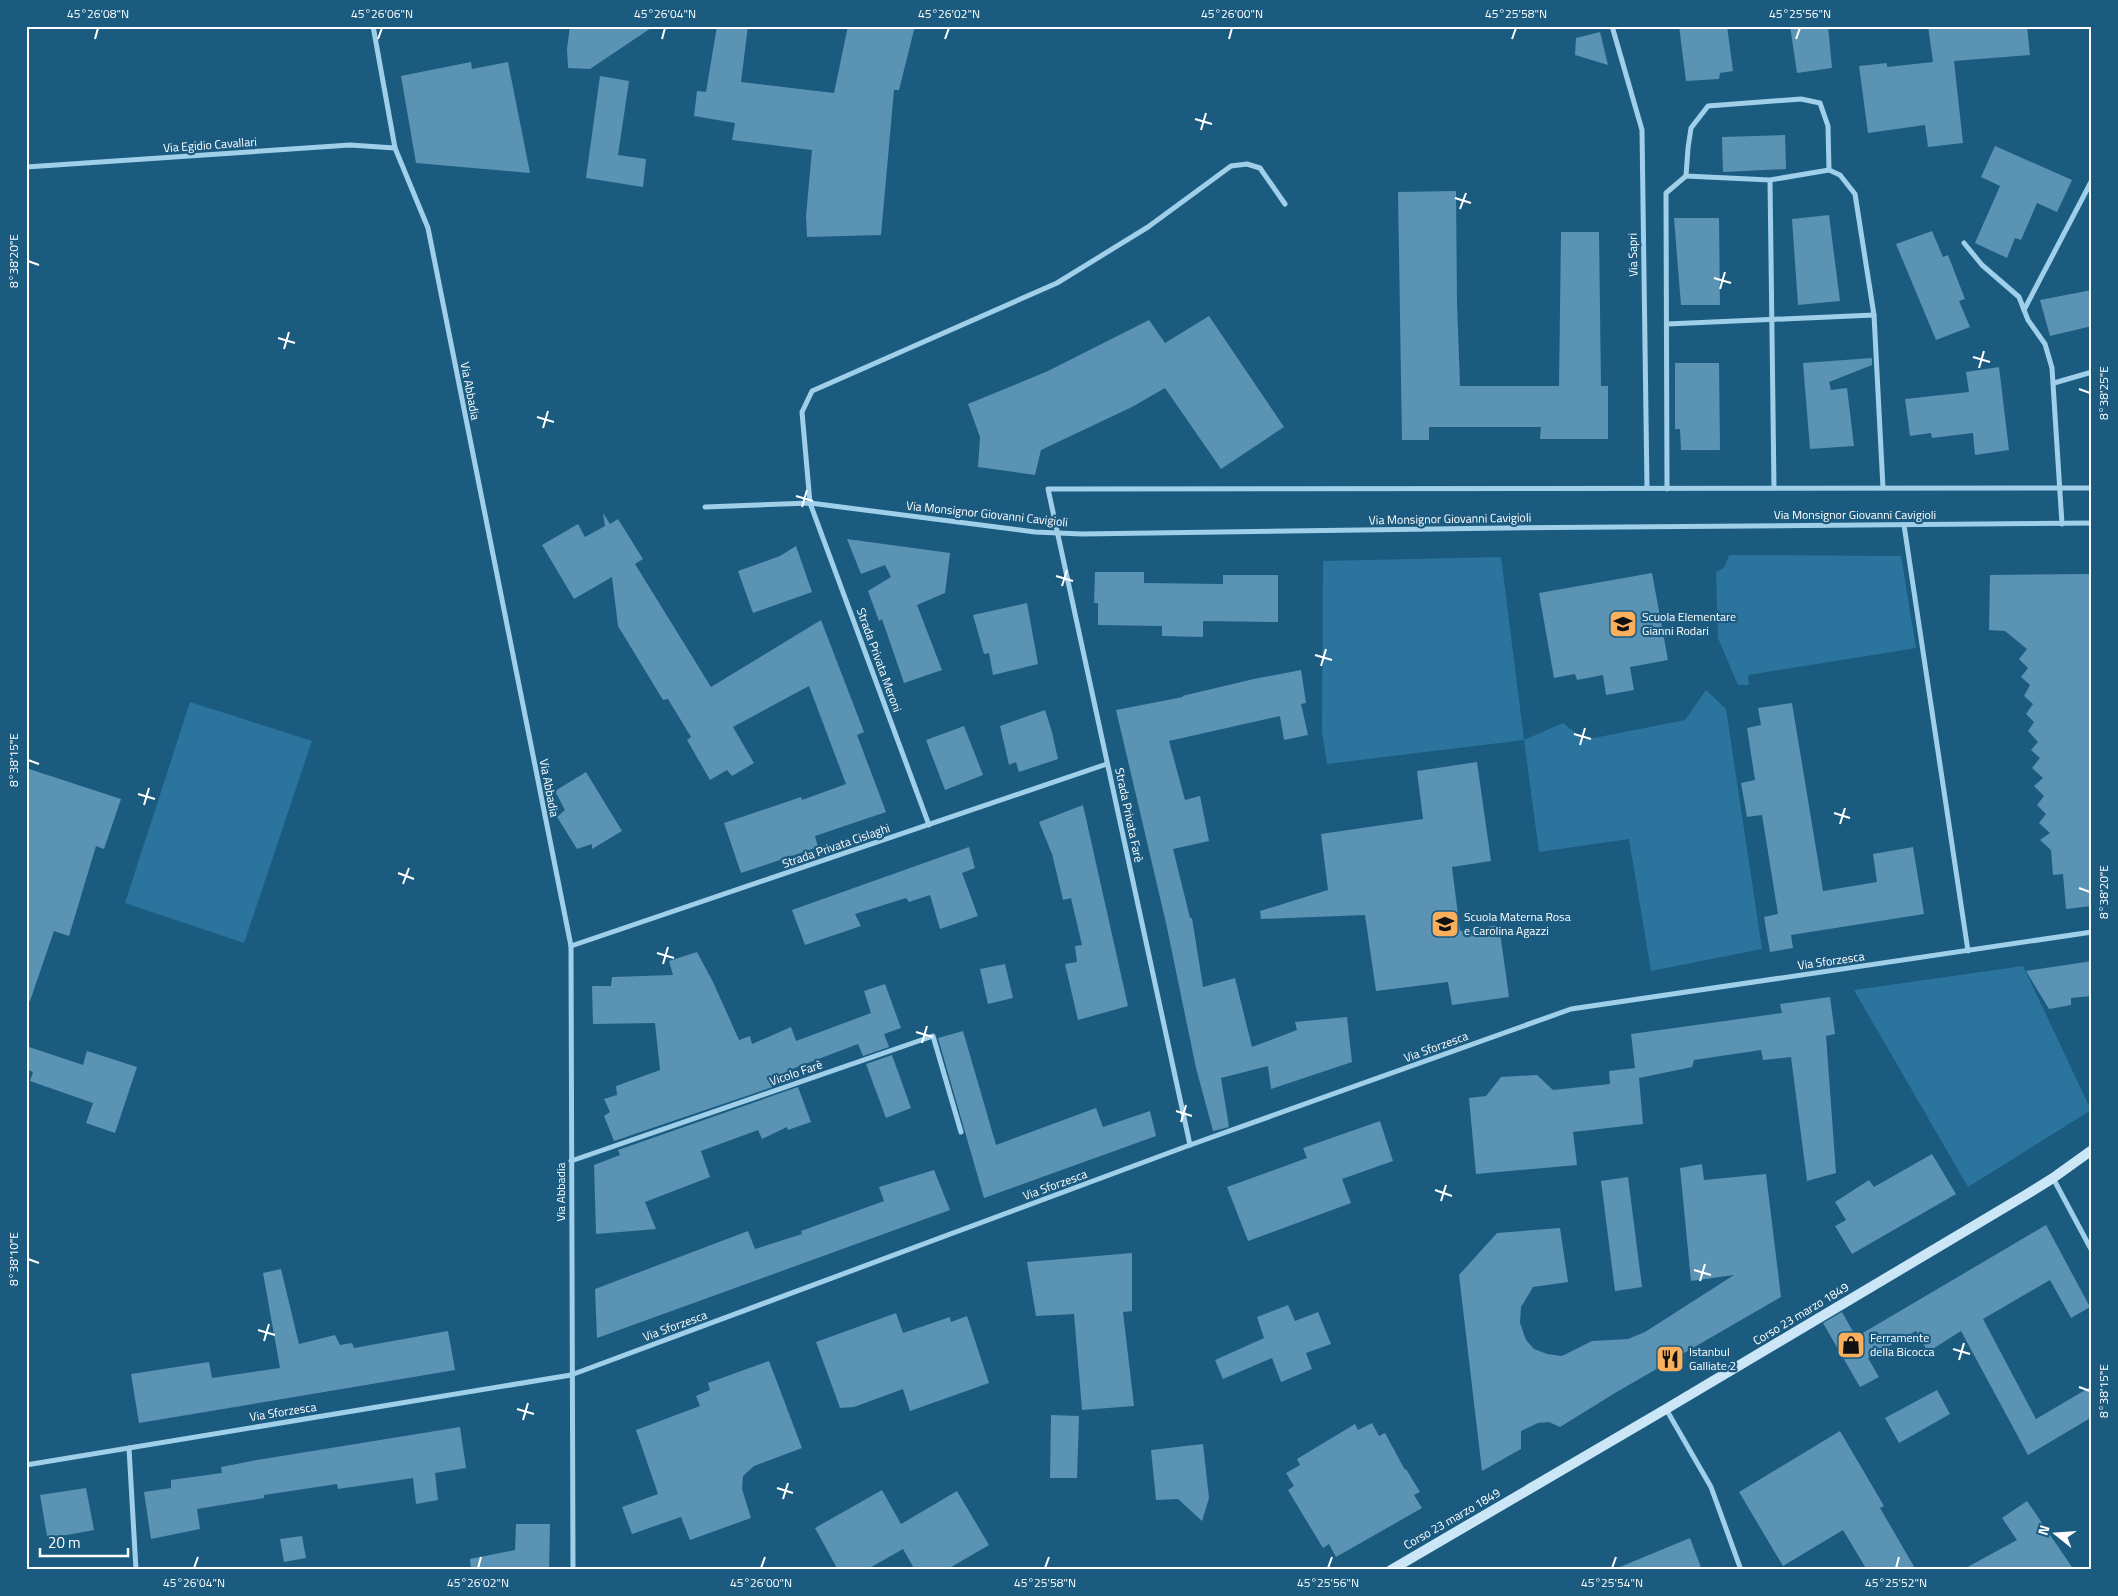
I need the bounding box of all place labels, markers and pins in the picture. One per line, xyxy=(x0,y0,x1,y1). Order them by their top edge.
place label: Scuola Elementare Gianni Rodari xyxy=(1642,607,1736,640)
school or university icon: Scuola Elementare Gianni Rodari xyxy=(1608,609,1638,639)
place label: Scuola Materna Rosa e Carolina Agazzi xyxy=(1464,907,1571,940)
school or university icon: Scuola Materna Rosa e Carolina Agazzi xyxy=(1430,909,1460,939)
place label: Ferramente della Bicocca xyxy=(1870,1328,1935,1361)
shop icon: Ferramente della Bicocca xyxy=(1836,1330,1866,1360)
place label: Istanbul Galliate 2 xyxy=(1689,1342,1736,1375)
restaurant icon: Istanbul Galliate 2 xyxy=(1655,1344,1685,1374)

